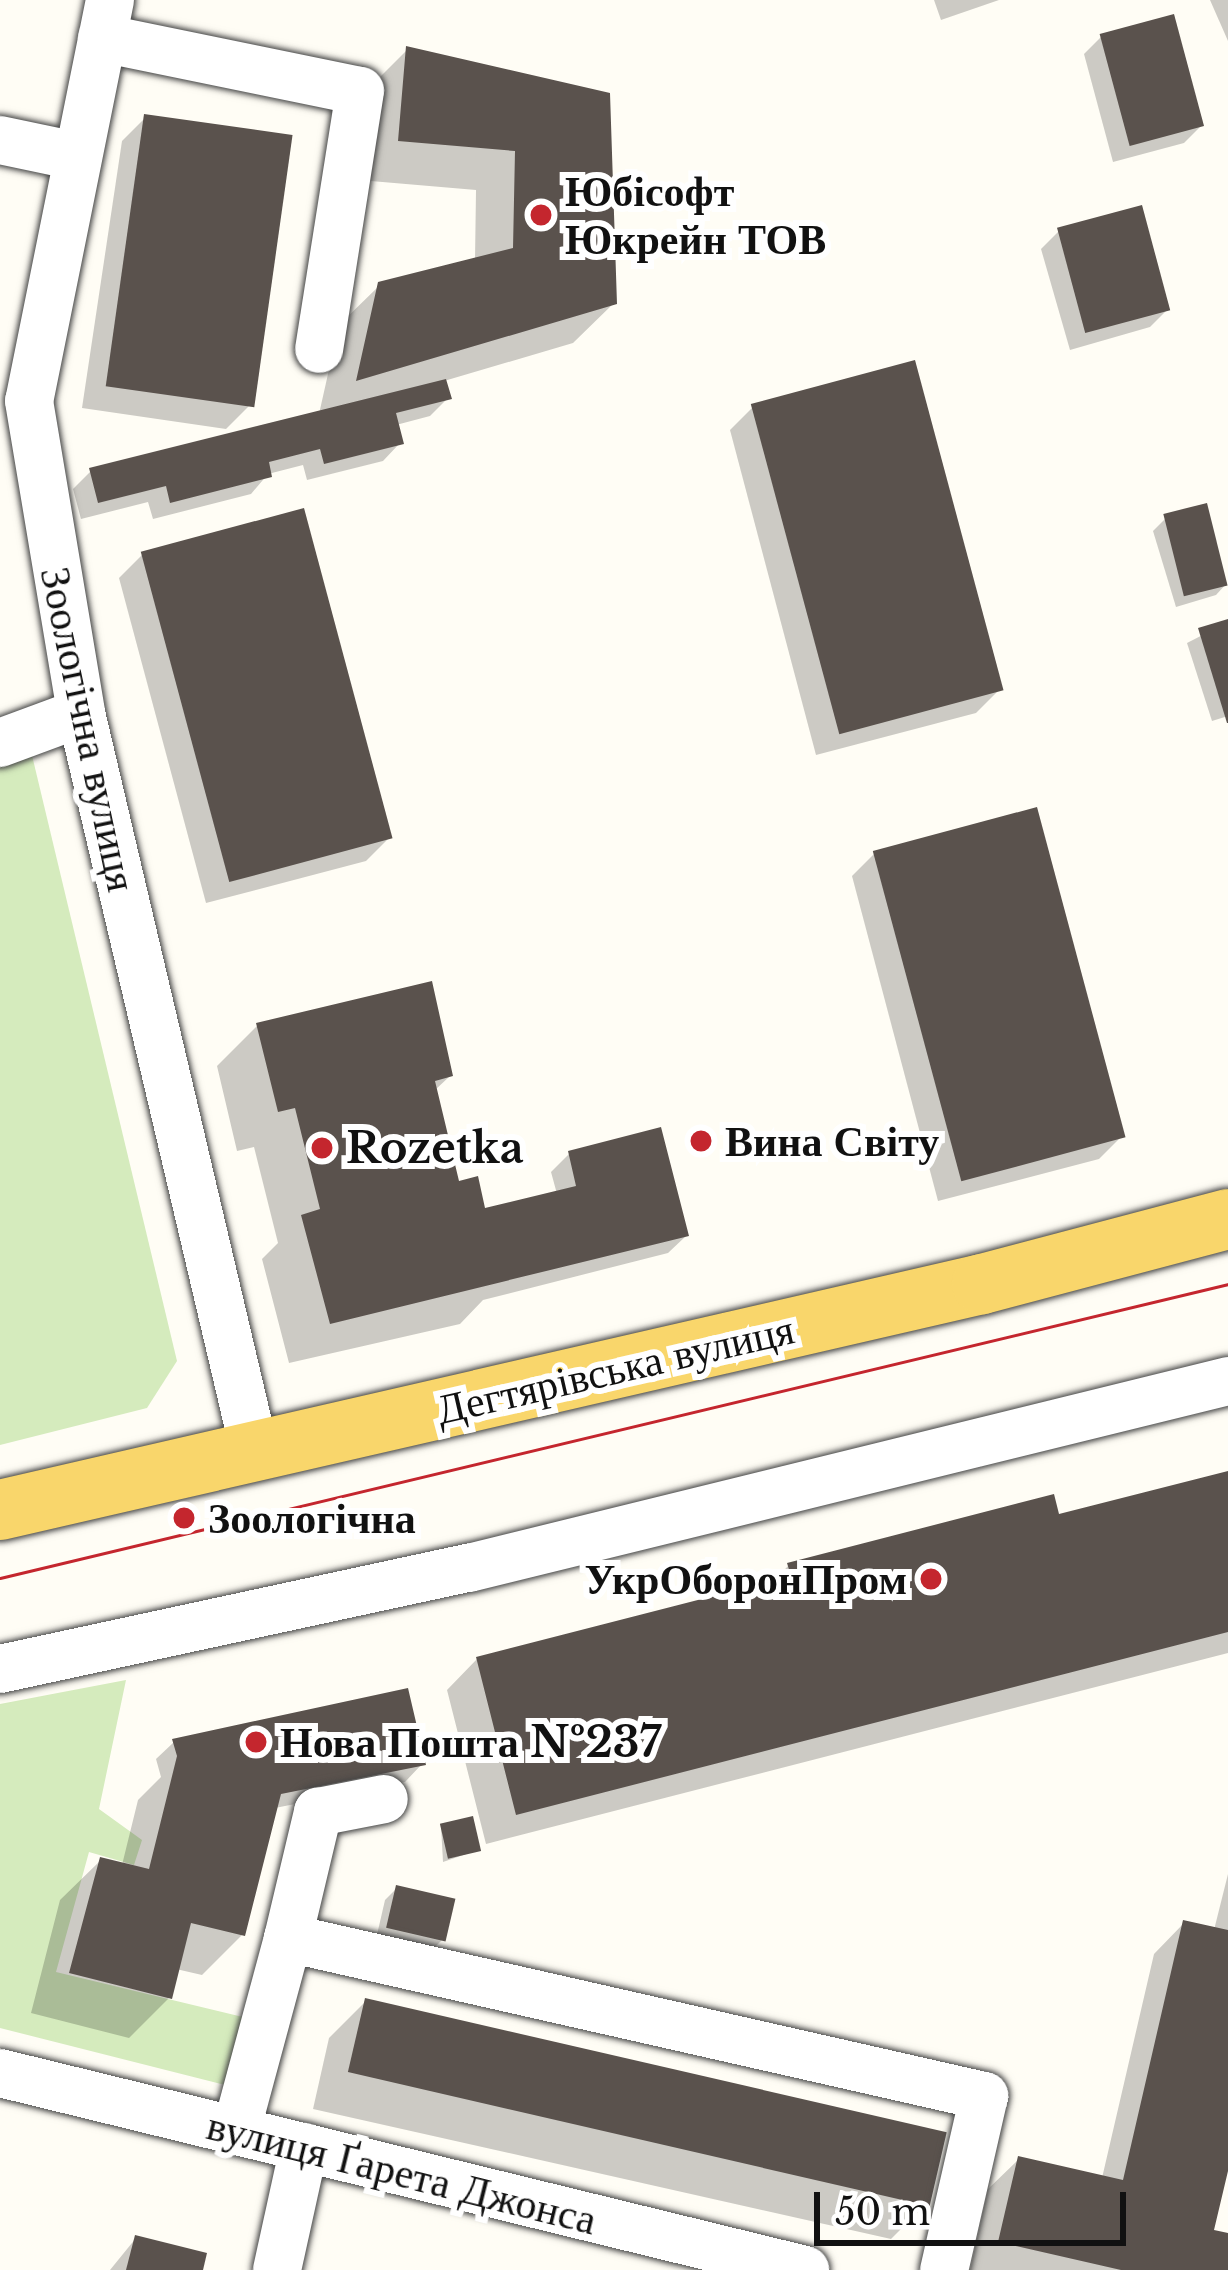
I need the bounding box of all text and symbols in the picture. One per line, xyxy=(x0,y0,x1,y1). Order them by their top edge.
place label: Юбісофт Юкрейн ТОВ xyxy=(565,166,826,264)
marker: Юбісофт Юкрейн ТОВ xyxy=(528,202,554,228)
street label: Зоологічна вулиця xyxy=(30,562,148,896)
place label: Вина Світу xyxy=(725,1116,939,1166)
place label: Rozetka xyxy=(346,1123,524,1173)
marker: Вина Світу xyxy=(688,1128,714,1154)
marker: Rozetka xyxy=(309,1135,335,1161)
street label: Дегтярівська вулиця xyxy=(431,1303,799,1435)
place label: Зоологічна xyxy=(208,1493,416,1543)
marker: Зоологічна xyxy=(171,1505,197,1531)
place label: УкрОборонПром xyxy=(585,1554,907,1604)
marker: УкрОборонПром xyxy=(918,1566,944,1592)
place label: Нова Пошта №237 xyxy=(280,1717,661,1767)
marker: Нова Пошта №237 xyxy=(243,1729,269,1755)
street label: вулиця Ґарета Джонса xyxy=(202,2099,602,2245)
scale bar xyxy=(820,2168,1132,2242)
text: 50 m xyxy=(835,2190,930,2235)

